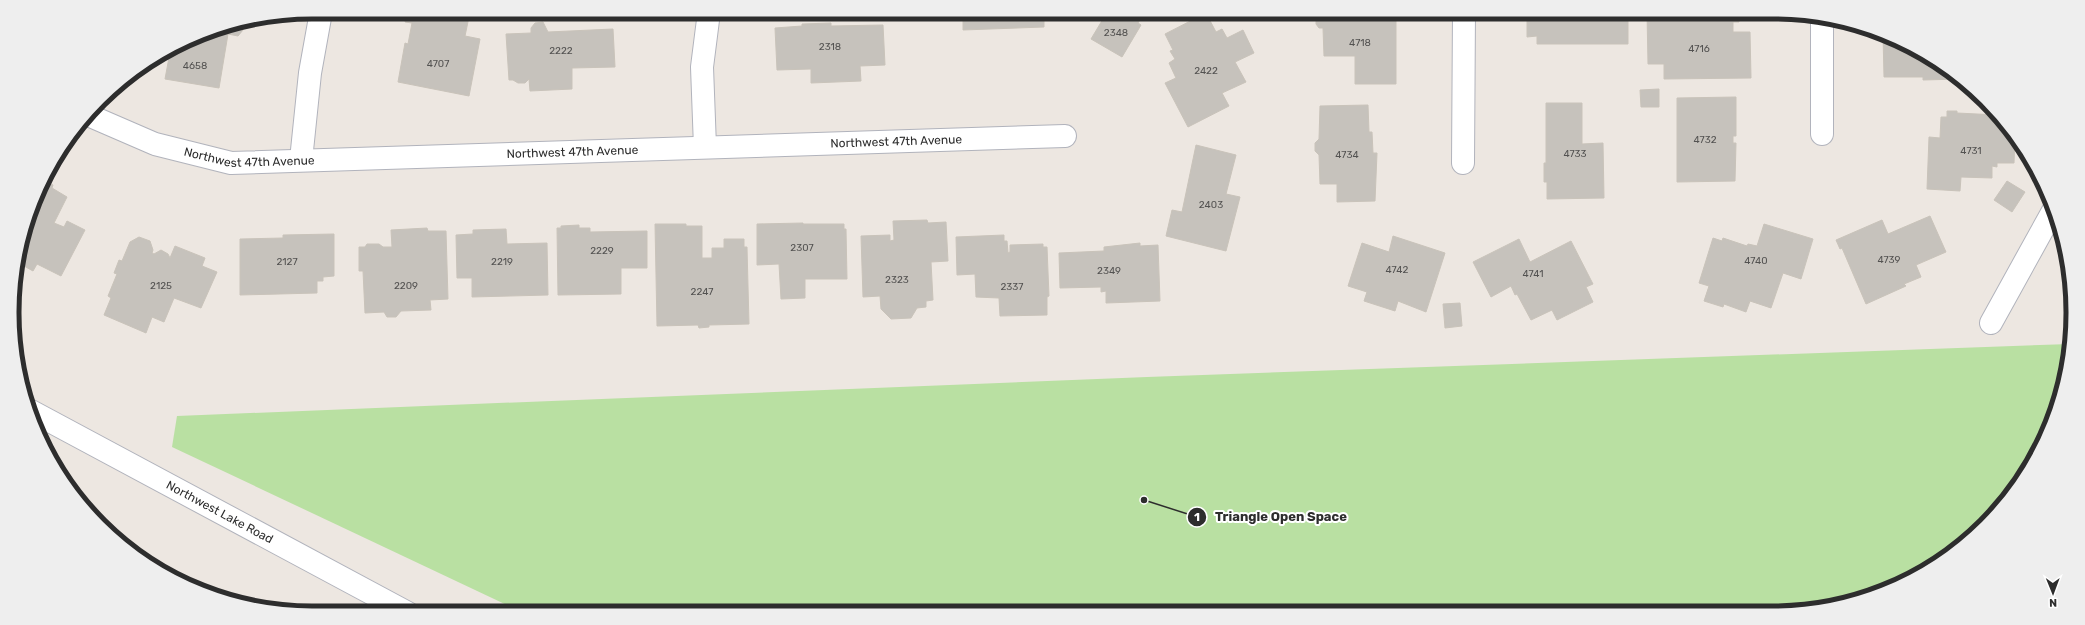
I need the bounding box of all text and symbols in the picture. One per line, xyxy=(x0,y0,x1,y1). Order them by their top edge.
house number: 2348 xyxy=(1104,27,1128,39)
house number: 4718 xyxy=(1349,37,1371,49)
house number: 2318 xyxy=(819,41,841,53)
house number: 4716 xyxy=(1688,43,1710,55)
house number: 2222 xyxy=(549,45,573,57)
house number: 4707 xyxy=(427,58,449,70)
house number: 4658 xyxy=(183,60,207,72)
house number: 2422 xyxy=(1194,65,1218,77)
street label: Northwest 47th Avenue xyxy=(830,132,963,151)
house number: 4732 xyxy=(1693,134,1717,146)
street label: Northwest 47th Avenue xyxy=(506,143,639,161)
street label: Northwest 47th Avenue xyxy=(182,145,315,170)
house number: 4731 xyxy=(1960,145,1982,157)
house number: 4733 xyxy=(1563,148,1587,160)
house number: 4734 xyxy=(1335,149,1359,161)
house number: 2403 xyxy=(1199,199,1223,211)
house number: 2307 xyxy=(790,242,814,254)
house number: 2229 xyxy=(590,245,614,257)
house number: 4739 xyxy=(1877,254,1901,266)
house number: 4740 xyxy=(1744,255,1768,267)
house number: 2127 xyxy=(276,256,298,268)
house number: 2219 xyxy=(491,256,513,268)
house number: 4742 xyxy=(1386,264,1409,276)
house number: 2349 xyxy=(1097,265,1121,277)
house number: 4741 xyxy=(1522,268,1544,280)
house number: 2323 xyxy=(885,274,909,286)
house number: 2125 xyxy=(150,280,172,292)
house number: 2209 xyxy=(394,280,418,292)
house number: 2337 xyxy=(1000,281,1024,293)
house number: 2247 xyxy=(691,286,713,298)
street label: Northwest Lake Road xyxy=(164,478,275,546)
callout: Triangle Open Space xyxy=(1187,504,1355,529)
text: Triangle Open Space xyxy=(1215,509,1347,524)
text: 1 xyxy=(1194,510,1200,524)
north arrow xyxy=(2033,573,2073,613)
text: N xyxy=(2049,596,2057,609)

